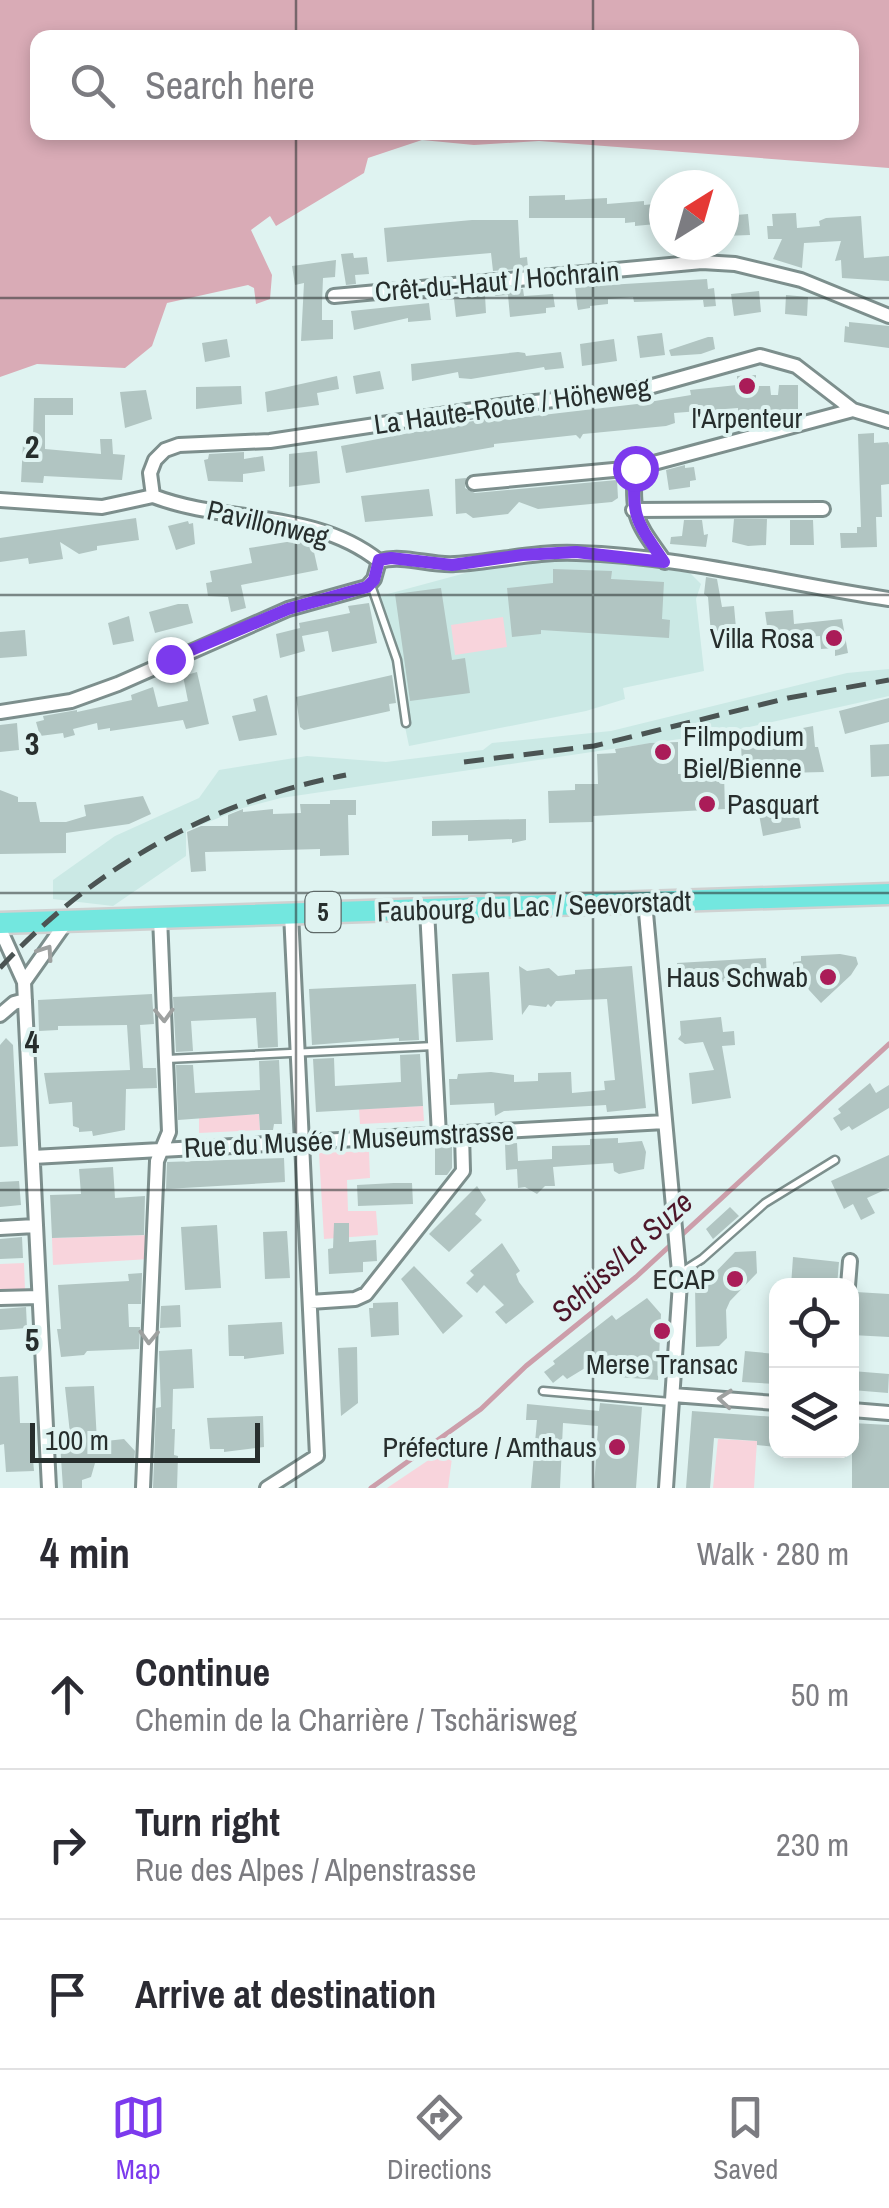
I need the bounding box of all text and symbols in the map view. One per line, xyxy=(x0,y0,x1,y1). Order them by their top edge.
search box xyxy=(30,30,859,140)
icon: search xyxy=(65,58,120,113)
text: Search here xyxy=(145,60,315,111)
north arrow xyxy=(649,170,739,260)
street label: Crêt-du-Haut / Hochrain xyxy=(373,251,621,311)
street label: La Haute-Route / Höheweg xyxy=(372,367,653,443)
marker: l'Arpenteur xyxy=(736,375,758,397)
place label: l'Arpenteur xyxy=(692,399,803,437)
text: 2 xyxy=(25,425,39,468)
route start xyxy=(613,446,659,492)
street label: Pavillonweg xyxy=(203,491,333,555)
place label: Villa Rosa xyxy=(710,619,814,657)
marker: Villa Rosa xyxy=(823,627,845,649)
route end xyxy=(148,637,194,683)
place label: Filmpodium Biel/Bienne xyxy=(683,717,804,787)
text: 3 xyxy=(25,722,39,765)
marker: Filmpodium Biel/Bienne xyxy=(652,741,674,763)
place label: Pasquart xyxy=(727,785,819,823)
marker: Pasquart xyxy=(696,793,718,815)
street label: Faubourg du Lac / Seevorstadt xyxy=(376,882,692,930)
road number: 5 xyxy=(306,892,340,932)
one-way arrow xyxy=(34,945,53,963)
place label: Haus Schwab xyxy=(666,958,808,996)
marker: Haus Schwab xyxy=(817,966,839,988)
one-way arrow xyxy=(153,1007,174,1023)
text: 4 xyxy=(25,1020,40,1063)
street label: Rue du Musée / Museumstrasse xyxy=(183,1111,515,1167)
water label: Schüss/La Suze xyxy=(542,1182,701,1331)
place label: ECAP xyxy=(652,1260,715,1298)
marker: ECAP xyxy=(724,1268,746,1290)
map controls xyxy=(769,1278,859,1458)
button: locate xyxy=(769,1278,859,1368)
text: 5 xyxy=(25,1318,39,1361)
marker: Merse Transac xyxy=(651,1320,673,1342)
one-way arrow xyxy=(138,1329,159,1345)
place label: Merse Transac xyxy=(586,1345,738,1383)
button: layers xyxy=(769,1368,859,1458)
one-way arrow xyxy=(716,1388,732,1410)
scale bar xyxy=(30,1418,260,1462)
text: 100 m xyxy=(45,1421,109,1459)
place label: Préfecture / Amthaus xyxy=(383,1428,597,1466)
marker: Préfecture / Amthaus xyxy=(606,1436,628,1458)
text: 4 min xyxy=(40,1525,130,1581)
text: Walk · 280 m xyxy=(697,1532,849,1575)
text: Continue xyxy=(135,1647,270,1698)
icon: ahead xyxy=(40,1667,95,1722)
text: 50 m xyxy=(791,1673,849,1716)
text: Chemin de la Charrière / Tschärisweg xyxy=(135,1698,577,1741)
text: Turn right xyxy=(135,1797,280,1848)
icon: right xyxy=(40,1817,95,1872)
text: 230 m xyxy=(776,1823,849,1866)
text: Rue des Alpes / Alpenstrasse xyxy=(135,1848,476,1891)
icon: arrive xyxy=(40,1967,95,2022)
text: Arrive at destination xyxy=(135,1969,436,2020)
tab: Map xyxy=(111,2090,166,2188)
tab: Directions xyxy=(387,2090,492,2188)
tab: Saved xyxy=(713,2090,778,2188)

